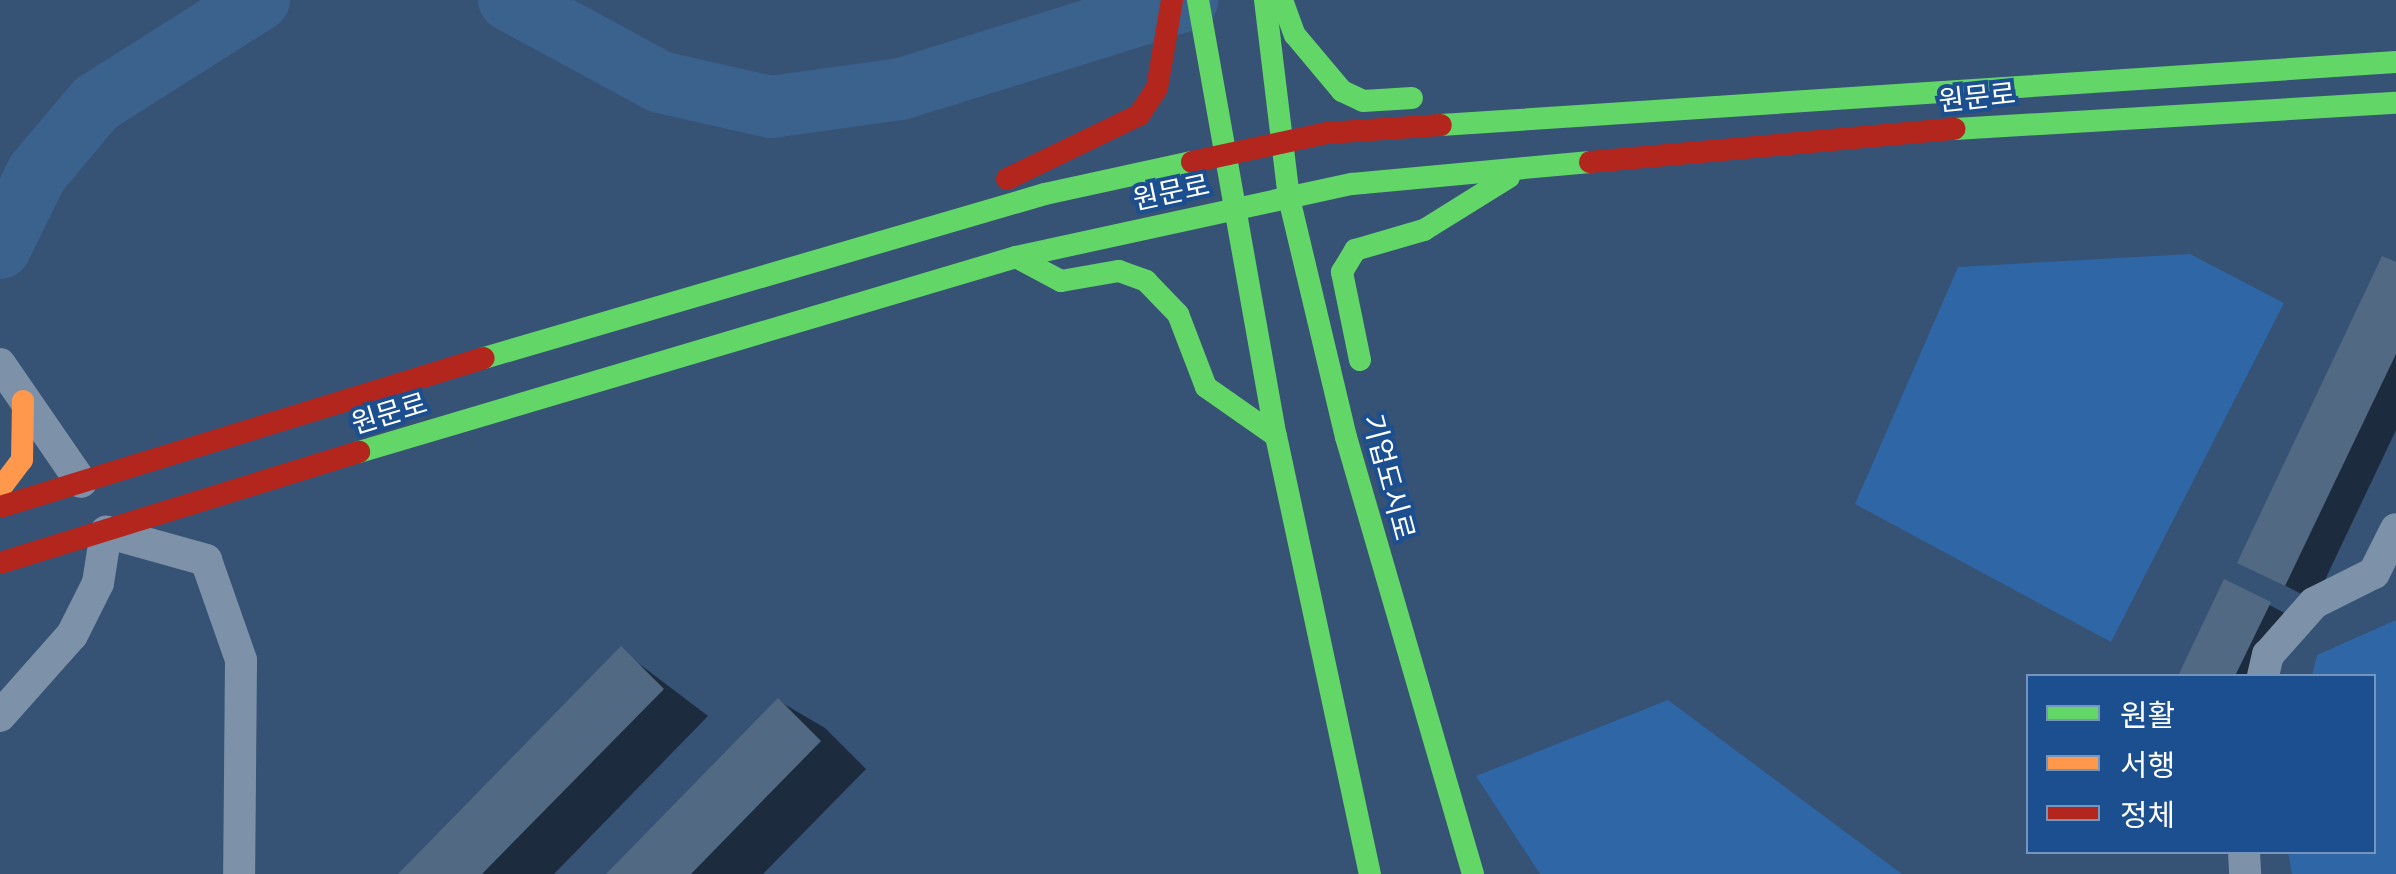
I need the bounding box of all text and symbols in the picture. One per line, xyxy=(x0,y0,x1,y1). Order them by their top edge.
street label: 원문로 xyxy=(1937,76,2017,118)
street label: 원문로 xyxy=(1130,168,1212,216)
street label: 원문로 xyxy=(347,386,431,440)
street label: 기업도시로 xyxy=(1356,410,1422,544)
legend xyxy=(2026,674,2376,854)
text: 원활 xyxy=(2120,697,2175,733)
text: 서행 xyxy=(2120,747,2175,783)
text: 정체 xyxy=(2120,797,2175,833)

